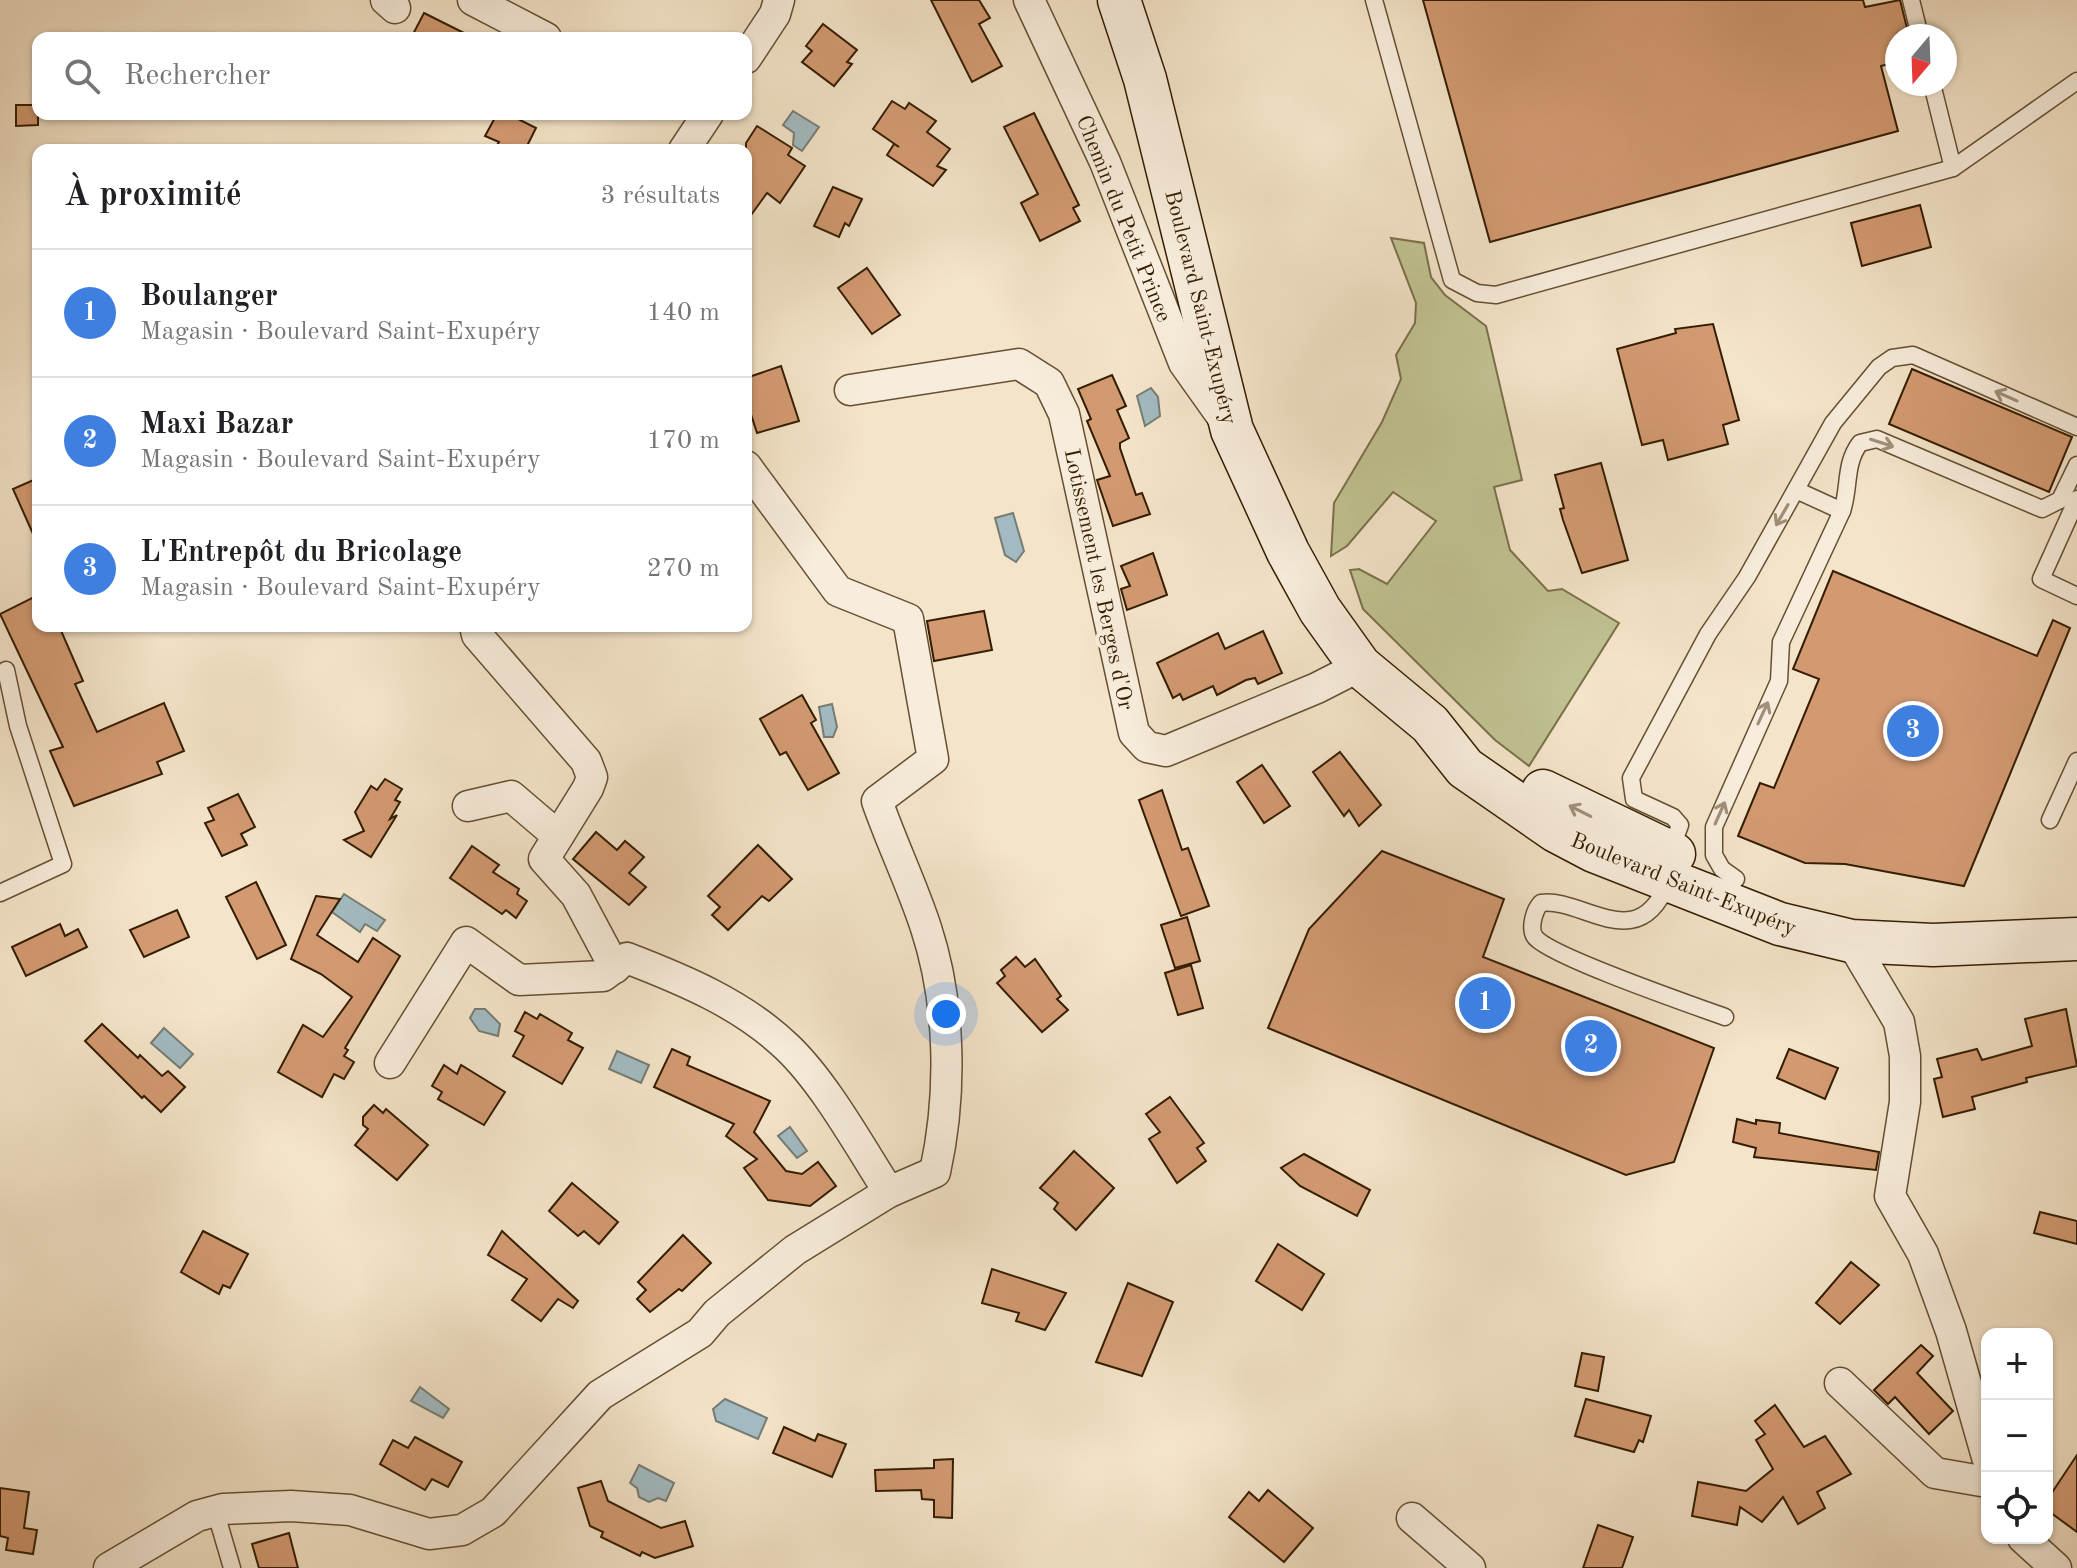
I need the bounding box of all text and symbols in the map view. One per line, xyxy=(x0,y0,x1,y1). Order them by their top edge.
north arrow xyxy=(1885,24,1957,96)
search box xyxy=(32,32,752,120)
icon: search xyxy=(60,54,104,98)
text: Rechercher xyxy=(124,61,270,91)
street label: Chemin du Petit Prince xyxy=(1072,112,1175,325)
text: À proximité xyxy=(64,179,242,213)
text: 3 résultats xyxy=(601,183,720,209)
street label: Boulevard Saint-Exupéry xyxy=(1160,188,1240,427)
text: Boulanger xyxy=(140,282,278,312)
text: 1 xyxy=(82,300,98,326)
text: 140 m xyxy=(647,300,720,326)
text: Magasin · Boulevard Saint-Exupéry xyxy=(140,319,541,345)
one-way arrow xyxy=(1994,387,2018,402)
text: Maxi Bazar xyxy=(140,410,293,440)
text: 2 xyxy=(82,428,98,454)
text: 170 m xyxy=(647,428,720,454)
one-way arrow xyxy=(1869,437,1894,451)
text: Magasin · Boulevard Saint-Exupéry xyxy=(140,447,541,473)
street label: Lotissement les Berges d'Or xyxy=(1060,447,1137,712)
one-way arrow xyxy=(1774,503,1790,526)
text: L'Entrepôt du Bricolage xyxy=(140,538,462,568)
text: 3 xyxy=(82,556,98,582)
text: 270 m xyxy=(647,556,720,582)
text: Magasin · Boulevard Saint-Exupéry xyxy=(140,575,541,601)
pin: 3 xyxy=(1887,701,1939,761)
one-way arrow xyxy=(1756,702,1771,726)
one-way arrow xyxy=(1713,801,1728,825)
one-way arrow xyxy=(1568,802,1592,818)
street label: Boulevard Saint-Exupéry xyxy=(1567,829,1799,940)
pin: 1 xyxy=(1459,973,1511,1033)
your location xyxy=(926,994,966,1034)
pin: 2 xyxy=(1565,1016,1617,1076)
map controls xyxy=(1981,1328,2053,1544)
button: + xyxy=(1981,1328,2053,1400)
button: − xyxy=(1981,1400,2053,1472)
button: locate xyxy=(1981,1472,2053,1544)

